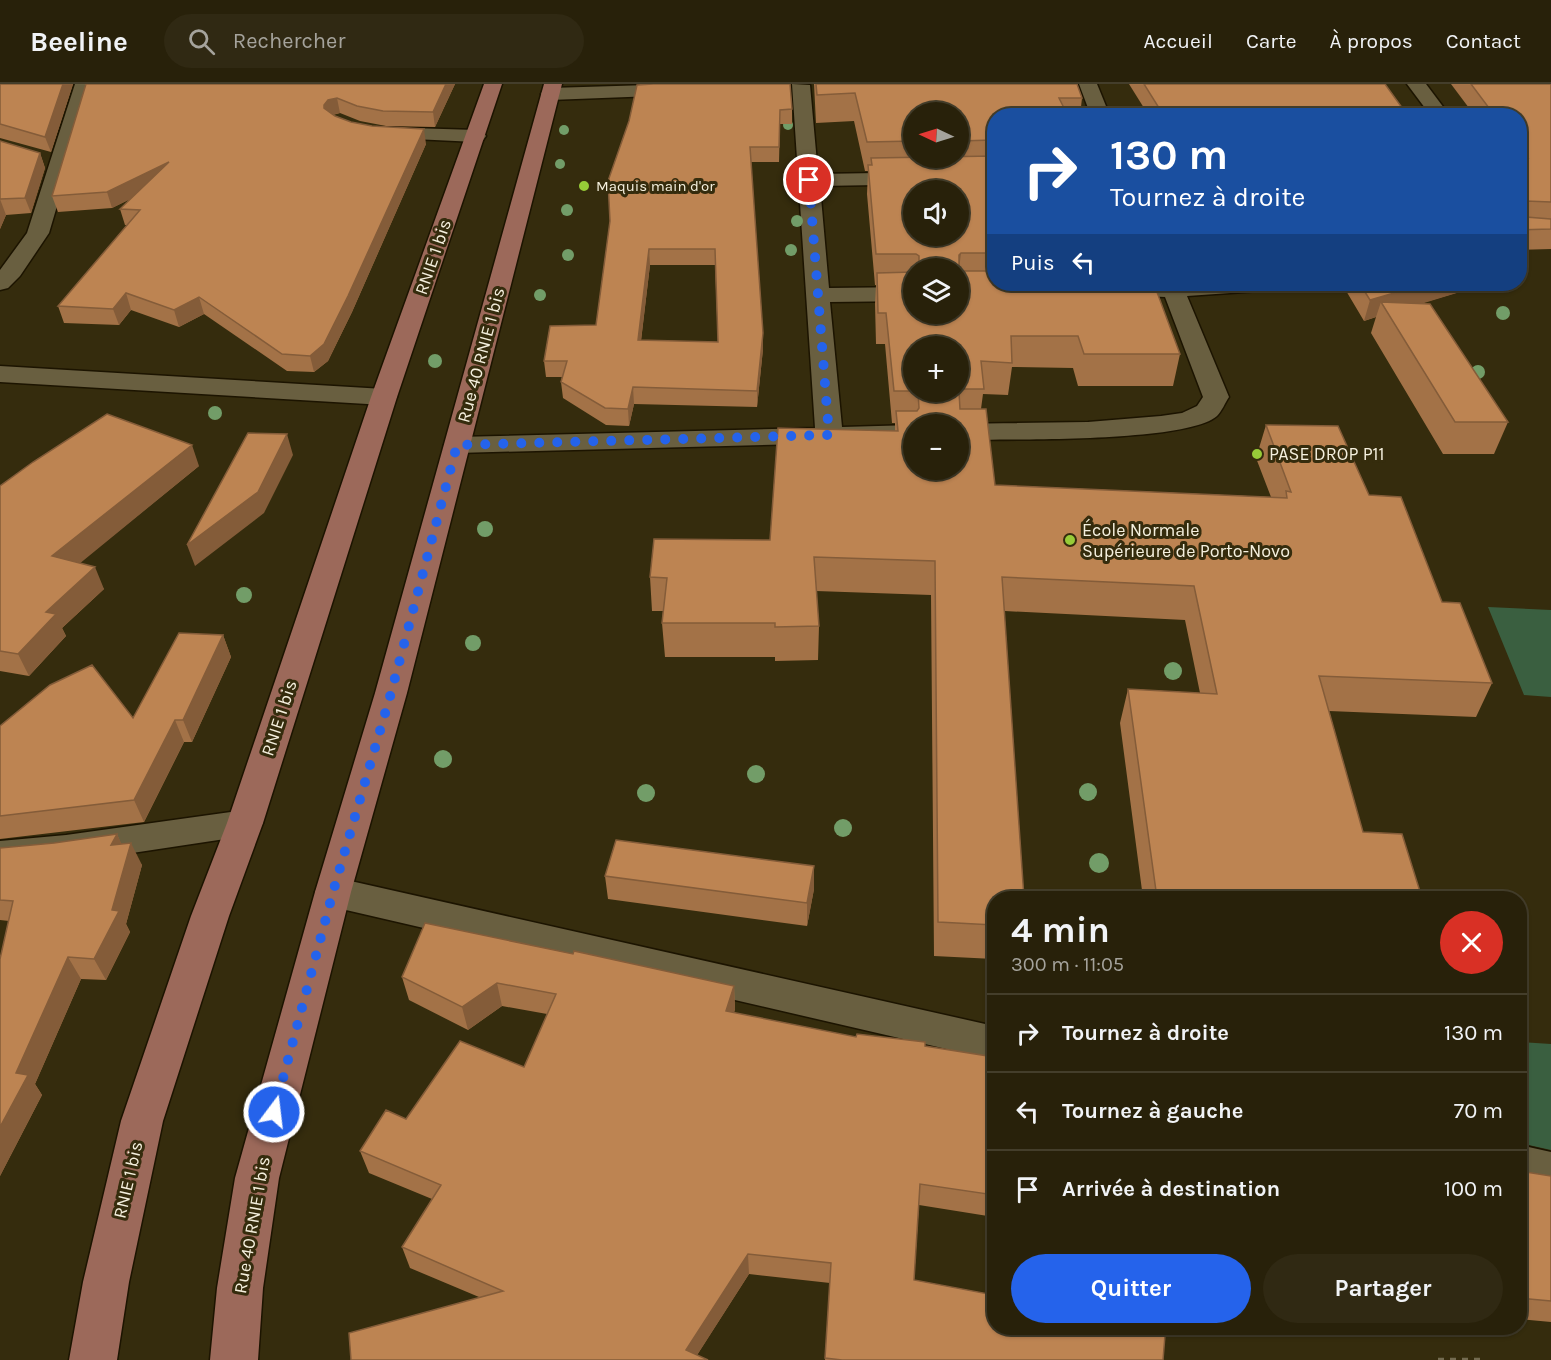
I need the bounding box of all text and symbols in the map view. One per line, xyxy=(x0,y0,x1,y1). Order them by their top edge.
search box xyxy=(164,14,584,68)
text: Beeline xyxy=(30,25,128,58)
icon: search xyxy=(185,25,218,58)
text: Rechercher xyxy=(233,28,345,54)
text: Accueil xyxy=(1144,29,1213,53)
text: Carte xyxy=(1246,29,1297,53)
text: À propos xyxy=(1330,29,1413,53)
text: Contact xyxy=(1446,29,1521,53)
north arrow xyxy=(903,102,969,168)
map controls xyxy=(903,102,969,480)
text: 130 m xyxy=(1110,130,1228,180)
icon: right xyxy=(1011,132,1089,210)
pin xyxy=(783,154,834,205)
icon: arrive xyxy=(792,163,825,196)
place label: Maquis main d'or xyxy=(596,177,715,195)
marker: Maquis main d'or xyxy=(577,179,591,193)
button: sound xyxy=(903,180,969,246)
text: Tournez à droite xyxy=(1110,181,1305,213)
street label: RNIE 1 bis xyxy=(410,216,456,298)
icon: left xyxy=(1067,246,1100,279)
text: Puis xyxy=(1011,250,1055,276)
button: layers xyxy=(903,258,969,324)
street label: Rue 40 RNIE 1 bis xyxy=(452,285,510,425)
button: + xyxy=(903,336,969,402)
button: − xyxy=(903,414,969,480)
place label: PASE DROP P11 xyxy=(1269,443,1385,465)
marker: PASE DROP P11 xyxy=(1250,447,1264,461)
place label: École Normale Supérieure de Porto-Novo xyxy=(1082,518,1290,562)
marker: École Normale Supérieure de Porto-Novo xyxy=(1063,533,1077,547)
street label: RNIE 1 bis xyxy=(256,677,302,759)
text: 4 min xyxy=(1011,909,1110,951)
button: close xyxy=(1440,911,1503,974)
text: 300 m · 11:05 xyxy=(1011,953,1124,976)
icon: right xyxy=(1011,1017,1044,1050)
text: Tournez à droite xyxy=(1062,1020,1229,1046)
text: 130 m xyxy=(1444,1020,1503,1046)
position arrow xyxy=(242,1080,306,1144)
icon: left xyxy=(1011,1095,1044,1128)
text: Tournez à gauche xyxy=(1062,1098,1243,1124)
text: 70 m xyxy=(1454,1098,1503,1124)
street label: RNIE 1 bis xyxy=(108,1139,148,1221)
street label: Rue 40 RNIE 1 bis xyxy=(229,1155,275,1295)
icon: arrive xyxy=(1011,1173,1044,1206)
text: Arrivée à destination xyxy=(1062,1176,1280,1202)
text: 100 m xyxy=(1444,1176,1503,1202)
button: Quitter xyxy=(1011,1254,1251,1323)
button: Partager xyxy=(1263,1254,1503,1323)

